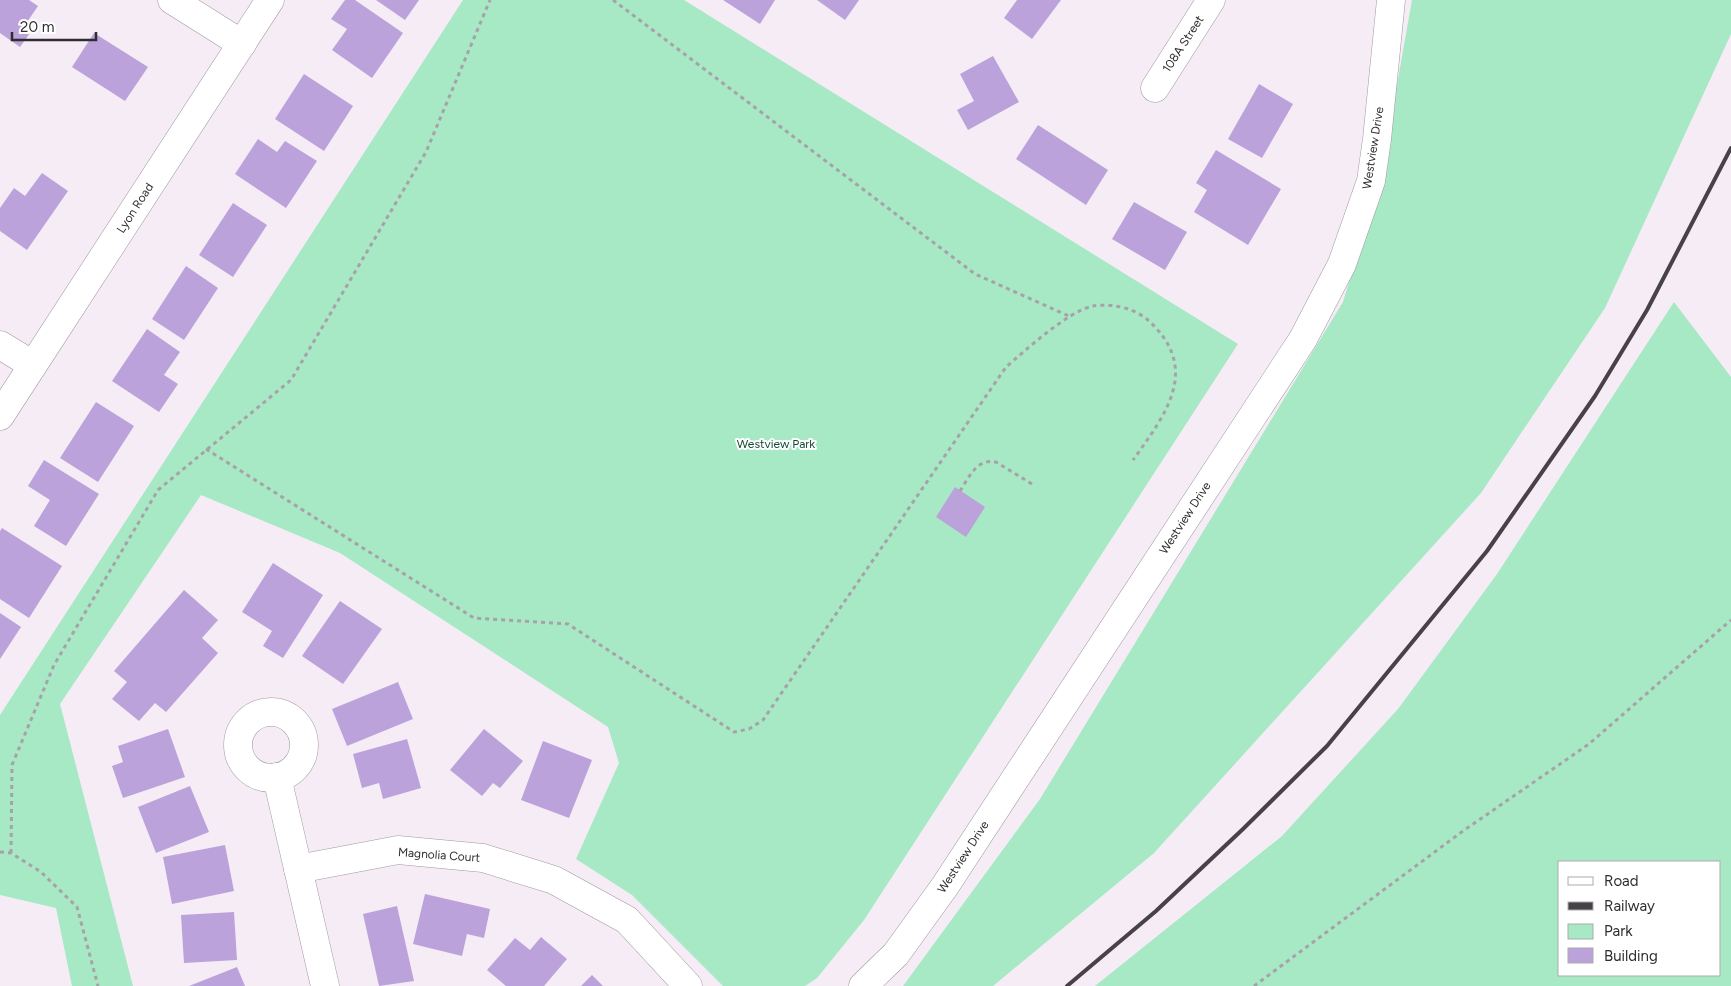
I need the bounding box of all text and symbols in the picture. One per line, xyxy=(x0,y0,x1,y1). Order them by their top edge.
scale bar xyxy=(12,10,96,42)
street label: 108A Street xyxy=(1160,13,1207,75)
text: 20 m xyxy=(20,18,54,36)
street label: Westview Drive xyxy=(1360,105,1386,190)
street label: Lyon Road xyxy=(114,180,156,236)
park label: Westview Park xyxy=(737,437,815,451)
street label: Westview Drive xyxy=(1156,479,1214,557)
street label: Westview Drive xyxy=(934,818,992,896)
street label: Magnolia Court xyxy=(397,845,481,865)
legend xyxy=(1558,861,1721,976)
text: Road xyxy=(1604,872,1639,890)
text: Railway xyxy=(1604,897,1655,915)
text: Park xyxy=(1604,922,1633,940)
text: Building xyxy=(1604,947,1658,965)

